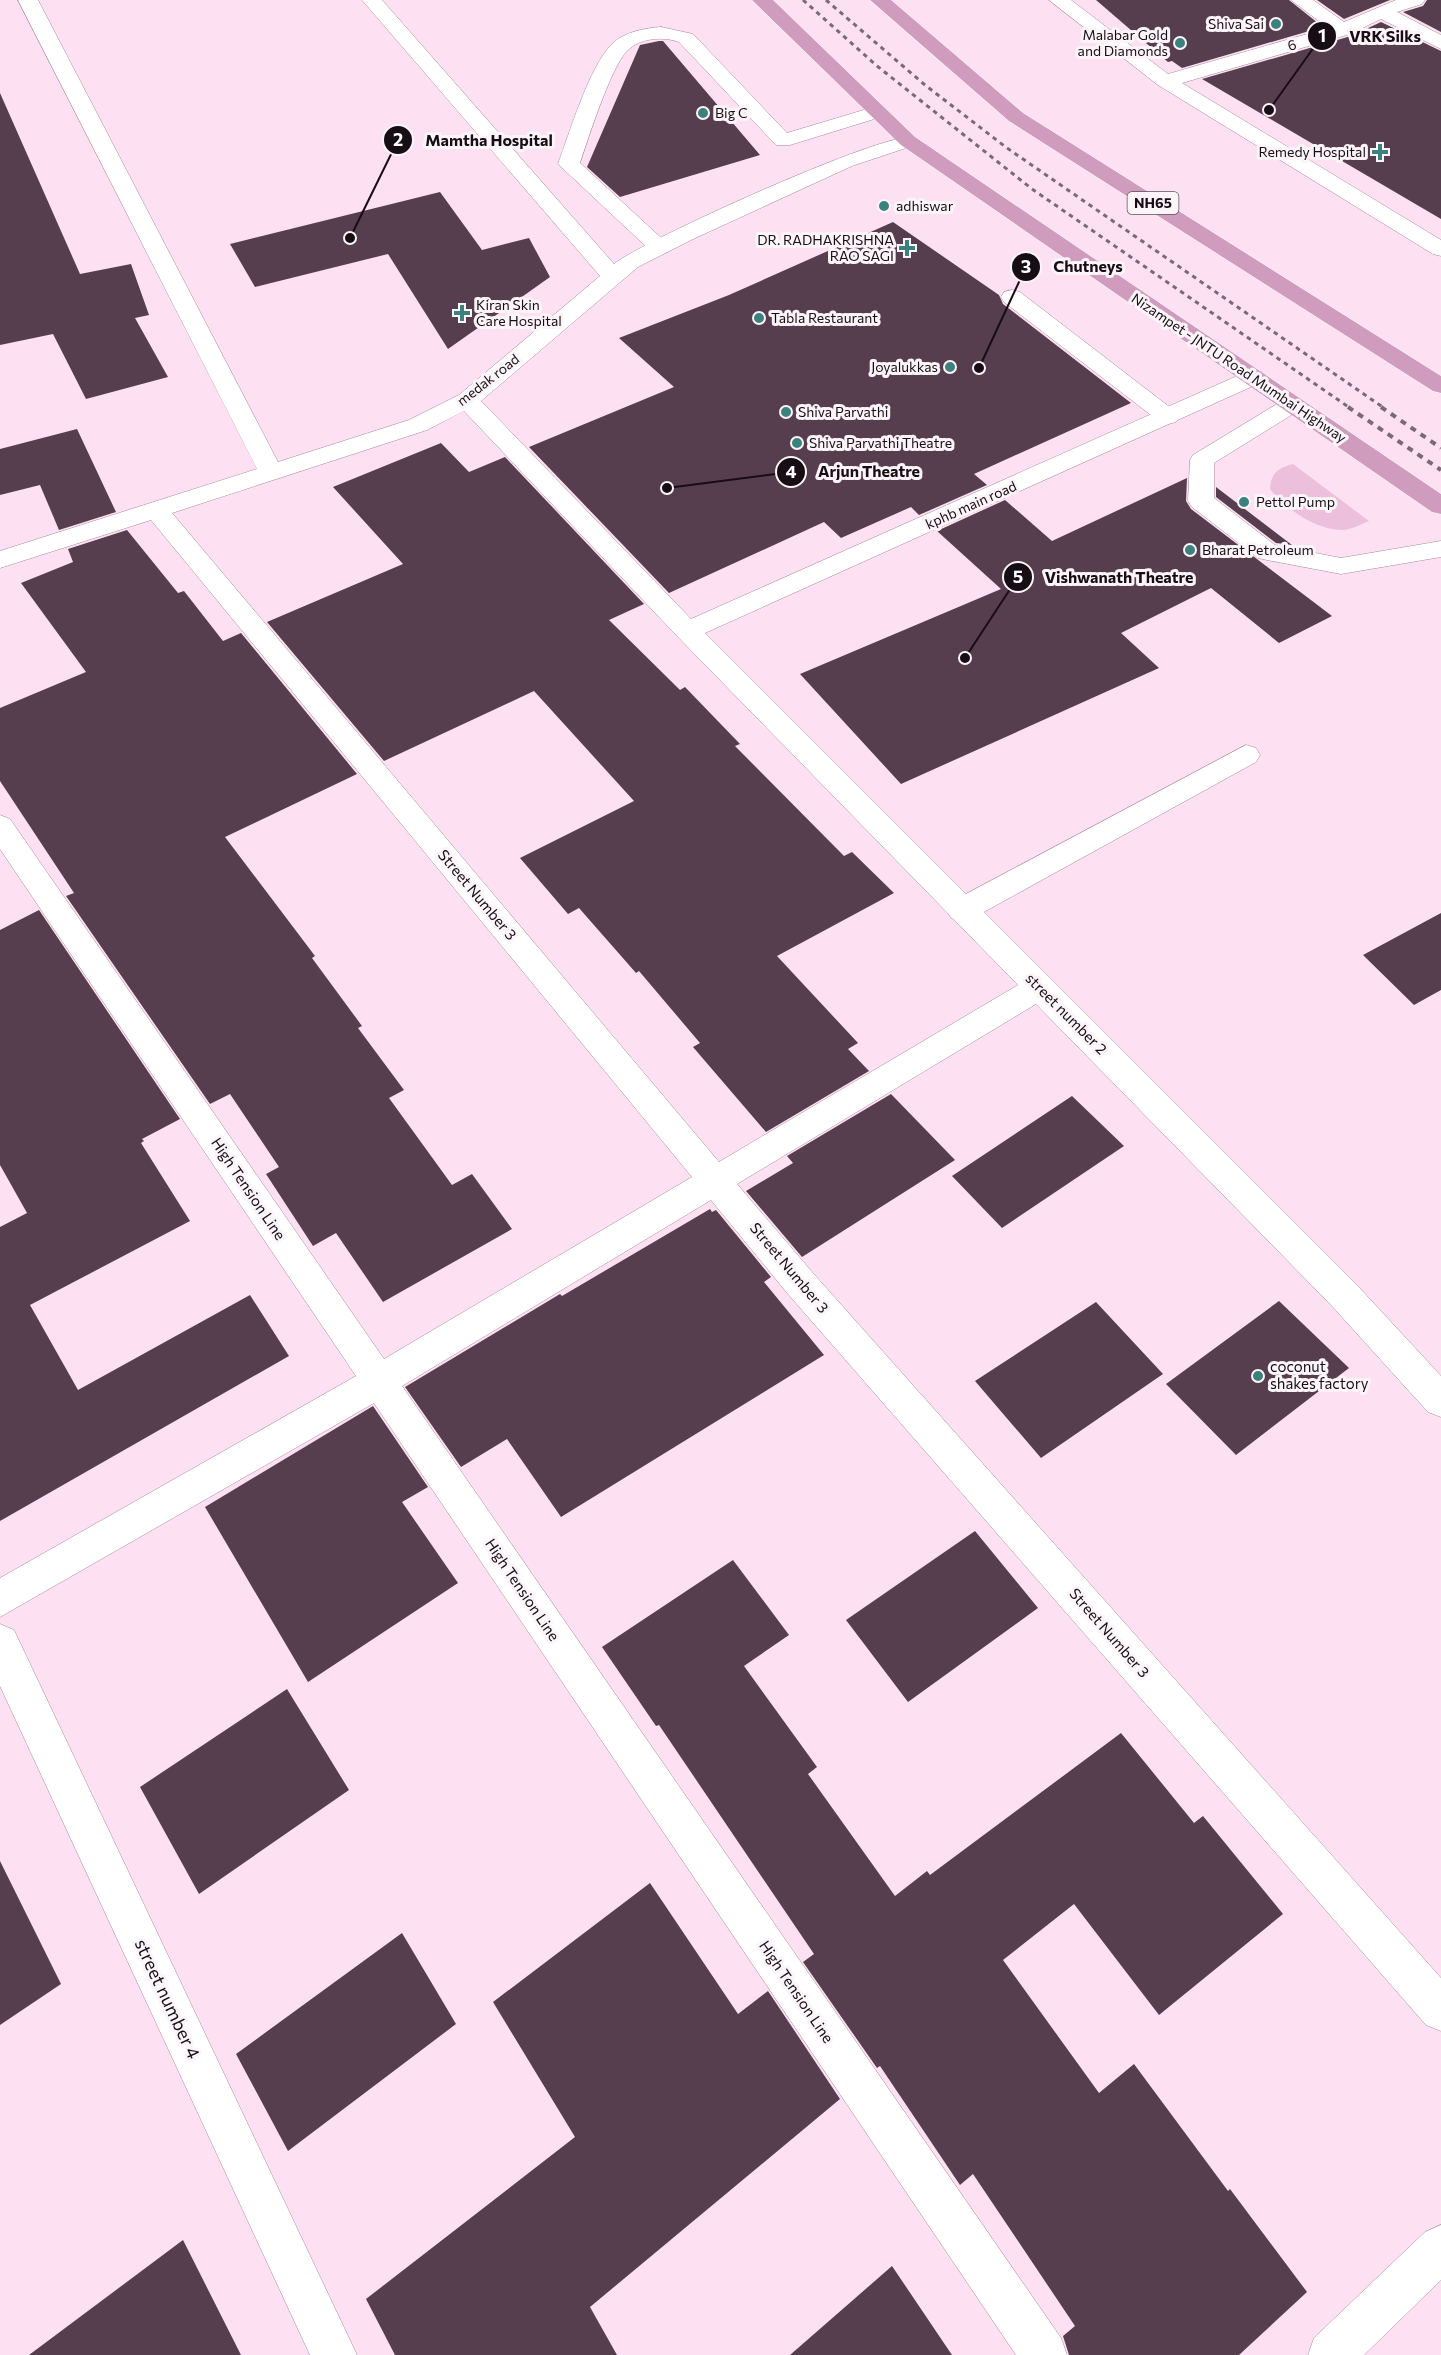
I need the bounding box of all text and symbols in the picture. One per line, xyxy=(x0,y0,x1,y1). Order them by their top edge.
place label: Shiva Sai xyxy=(1208,15,1264,32)
marker: Shiva Sai xyxy=(1269,17,1283,31)
callout: VRK Silks xyxy=(1307,19,1433,53)
text: 1 xyxy=(1318,24,1326,46)
place label: Malabar Gold and Diamonds xyxy=(1078,26,1168,59)
text: VRK Silks xyxy=(1349,26,1421,45)
street label: 6 xyxy=(1285,35,1298,54)
marker: Malabar Gold and Diamonds xyxy=(1173,36,1187,50)
place label: Big C xyxy=(715,104,748,121)
marker: Big C xyxy=(696,106,710,120)
callout: Mamtha Hospital xyxy=(383,123,564,157)
text: 2 xyxy=(393,128,403,150)
text: Mamtha Hospital xyxy=(425,130,553,149)
place label: Remedy Hospital xyxy=(1258,143,1366,160)
marker: Remedy Hospital xyxy=(1371,143,1389,161)
road number: NH65 xyxy=(1128,192,1178,214)
place label: adhiswar xyxy=(896,197,954,214)
marker: adhiswar xyxy=(877,199,891,213)
place label: DR. RADHAKRISHNA RAO SAGI xyxy=(757,231,894,264)
marker: DR. RADHAKRISHNA RAO SAGI xyxy=(898,239,916,257)
callout: Chutneys xyxy=(1011,250,1135,284)
text: 3 xyxy=(1021,255,1031,277)
text: Chutneys xyxy=(1053,256,1123,275)
street label: Nizampet - JNTU Road Mumbai Highway xyxy=(1129,289,1350,446)
place label: Kiran Skin Care Hospital xyxy=(476,296,562,329)
marker: Kiran Skin Care Hospital xyxy=(453,304,471,322)
place label: Tabla Restaurant xyxy=(771,309,878,326)
marker: Tabla Restaurant xyxy=(752,311,766,325)
street label: medak road xyxy=(453,350,522,409)
place label: Joyalukkas xyxy=(871,358,938,375)
marker: Joyalukkas xyxy=(943,360,957,374)
place label: Shiva Parvathi xyxy=(798,403,888,420)
marker: Shiva Parvathi xyxy=(779,405,793,419)
place label: Shiva Parvathi Theatre xyxy=(809,434,952,451)
marker: Shiva Parvathi Theatre xyxy=(790,436,804,450)
callout: Arjun Theatre xyxy=(776,455,932,489)
text: 4 xyxy=(785,460,797,482)
text: Arjun Theatre xyxy=(818,461,920,480)
street label: kphb main road xyxy=(923,477,1019,532)
place label: Pettol Pump xyxy=(1256,493,1335,510)
marker: Pettol Pump xyxy=(1237,495,1251,509)
place label: Bharat Petroleum xyxy=(1202,541,1314,558)
marker: Bharat Petroleum xyxy=(1183,543,1197,557)
callout: Vishwanath Theatre xyxy=(1003,560,1206,594)
text: 5 xyxy=(1013,565,1023,587)
text: Vishwanath Theatre xyxy=(1045,567,1193,586)
street label: Street Number 3 xyxy=(435,846,521,943)
street label: street number 2 xyxy=(1022,969,1111,1058)
street label: High Tension Line xyxy=(208,1134,290,1243)
street label: Street Number 3 xyxy=(747,1219,833,1316)
place label: coconut shakes factory xyxy=(1270,1357,1369,1392)
marker: coconut shakes factory xyxy=(1251,1369,1265,1383)
street label: High Tension Line xyxy=(482,1535,564,1644)
street label: Street Number 3 xyxy=(1066,1584,1153,1681)
street label: street number 4 xyxy=(131,1935,205,2062)
street label: High Tension Line xyxy=(756,1937,838,2046)

